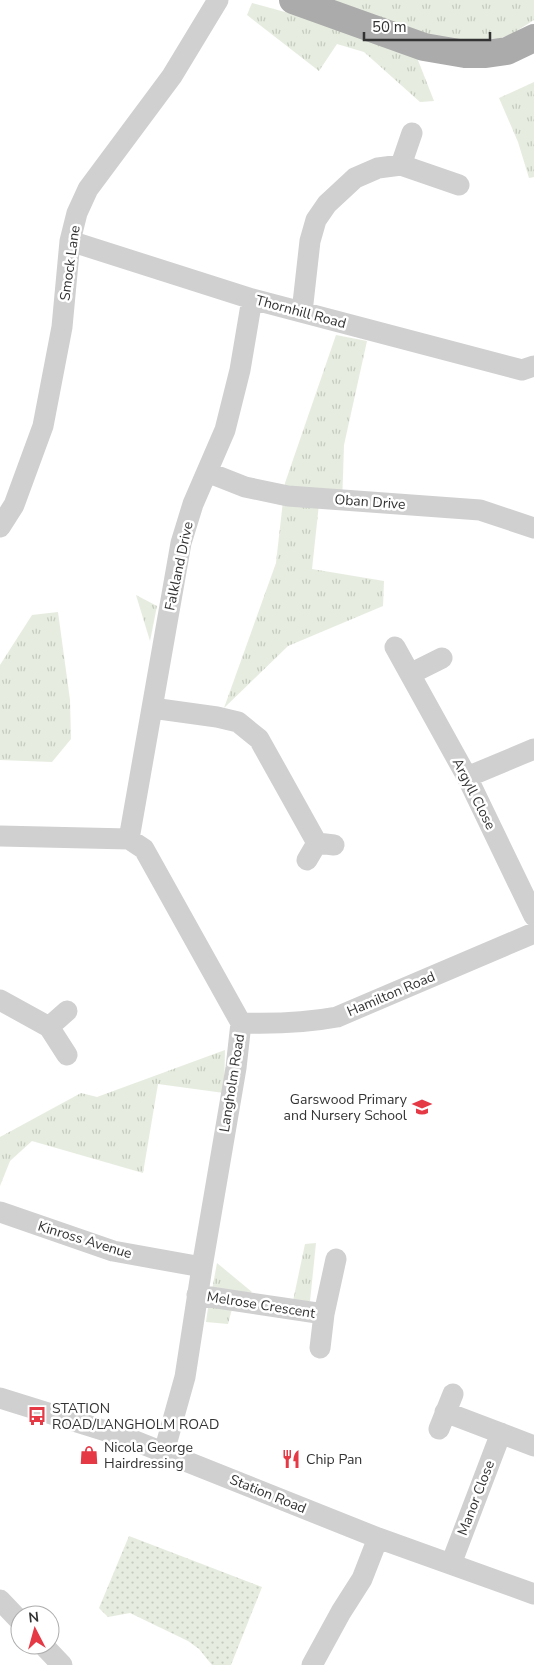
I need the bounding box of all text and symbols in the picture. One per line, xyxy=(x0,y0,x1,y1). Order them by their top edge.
scale bar xyxy=(364,10,490,42)
text: 50 m xyxy=(372,17,407,37)
street label: Smock Lane xyxy=(55,224,85,302)
street label: Thornhill Road xyxy=(254,291,348,333)
street label: Oban Drive xyxy=(334,490,406,514)
street label: Falkland Drive xyxy=(160,520,198,612)
street label: Argyll Close xyxy=(448,755,500,833)
street label: Hamilton Road xyxy=(344,967,438,1021)
street label: Langholm Road xyxy=(215,1033,249,1133)
place label: Garswood Primary and Nursery School xyxy=(284,1090,408,1125)
school or university icon: Garswood Primary and Nursery School xyxy=(411,1096,433,1118)
street label: Kinross Avenue xyxy=(36,1217,134,1263)
street label: Melrose Crescent xyxy=(206,1287,317,1323)
place label: STATION ROAD/LANGHOLM ROAD xyxy=(52,1399,219,1434)
bus stop icon: STATION ROAD/LANGHOLM ROAD xyxy=(26,1405,48,1427)
place label: Nicola George Hairdressing xyxy=(104,1438,193,1473)
shop icon: Nicola George Hairdressing xyxy=(78,1444,100,1466)
restaurant icon: Chip Pan xyxy=(280,1448,302,1470)
place label: Chip Pan xyxy=(306,1450,362,1469)
street label: Manor Close xyxy=(453,1458,499,1538)
street label: Station Road xyxy=(227,1470,309,1518)
north arrow xyxy=(10,1605,60,1655)
text: N xyxy=(27,1608,40,1628)

